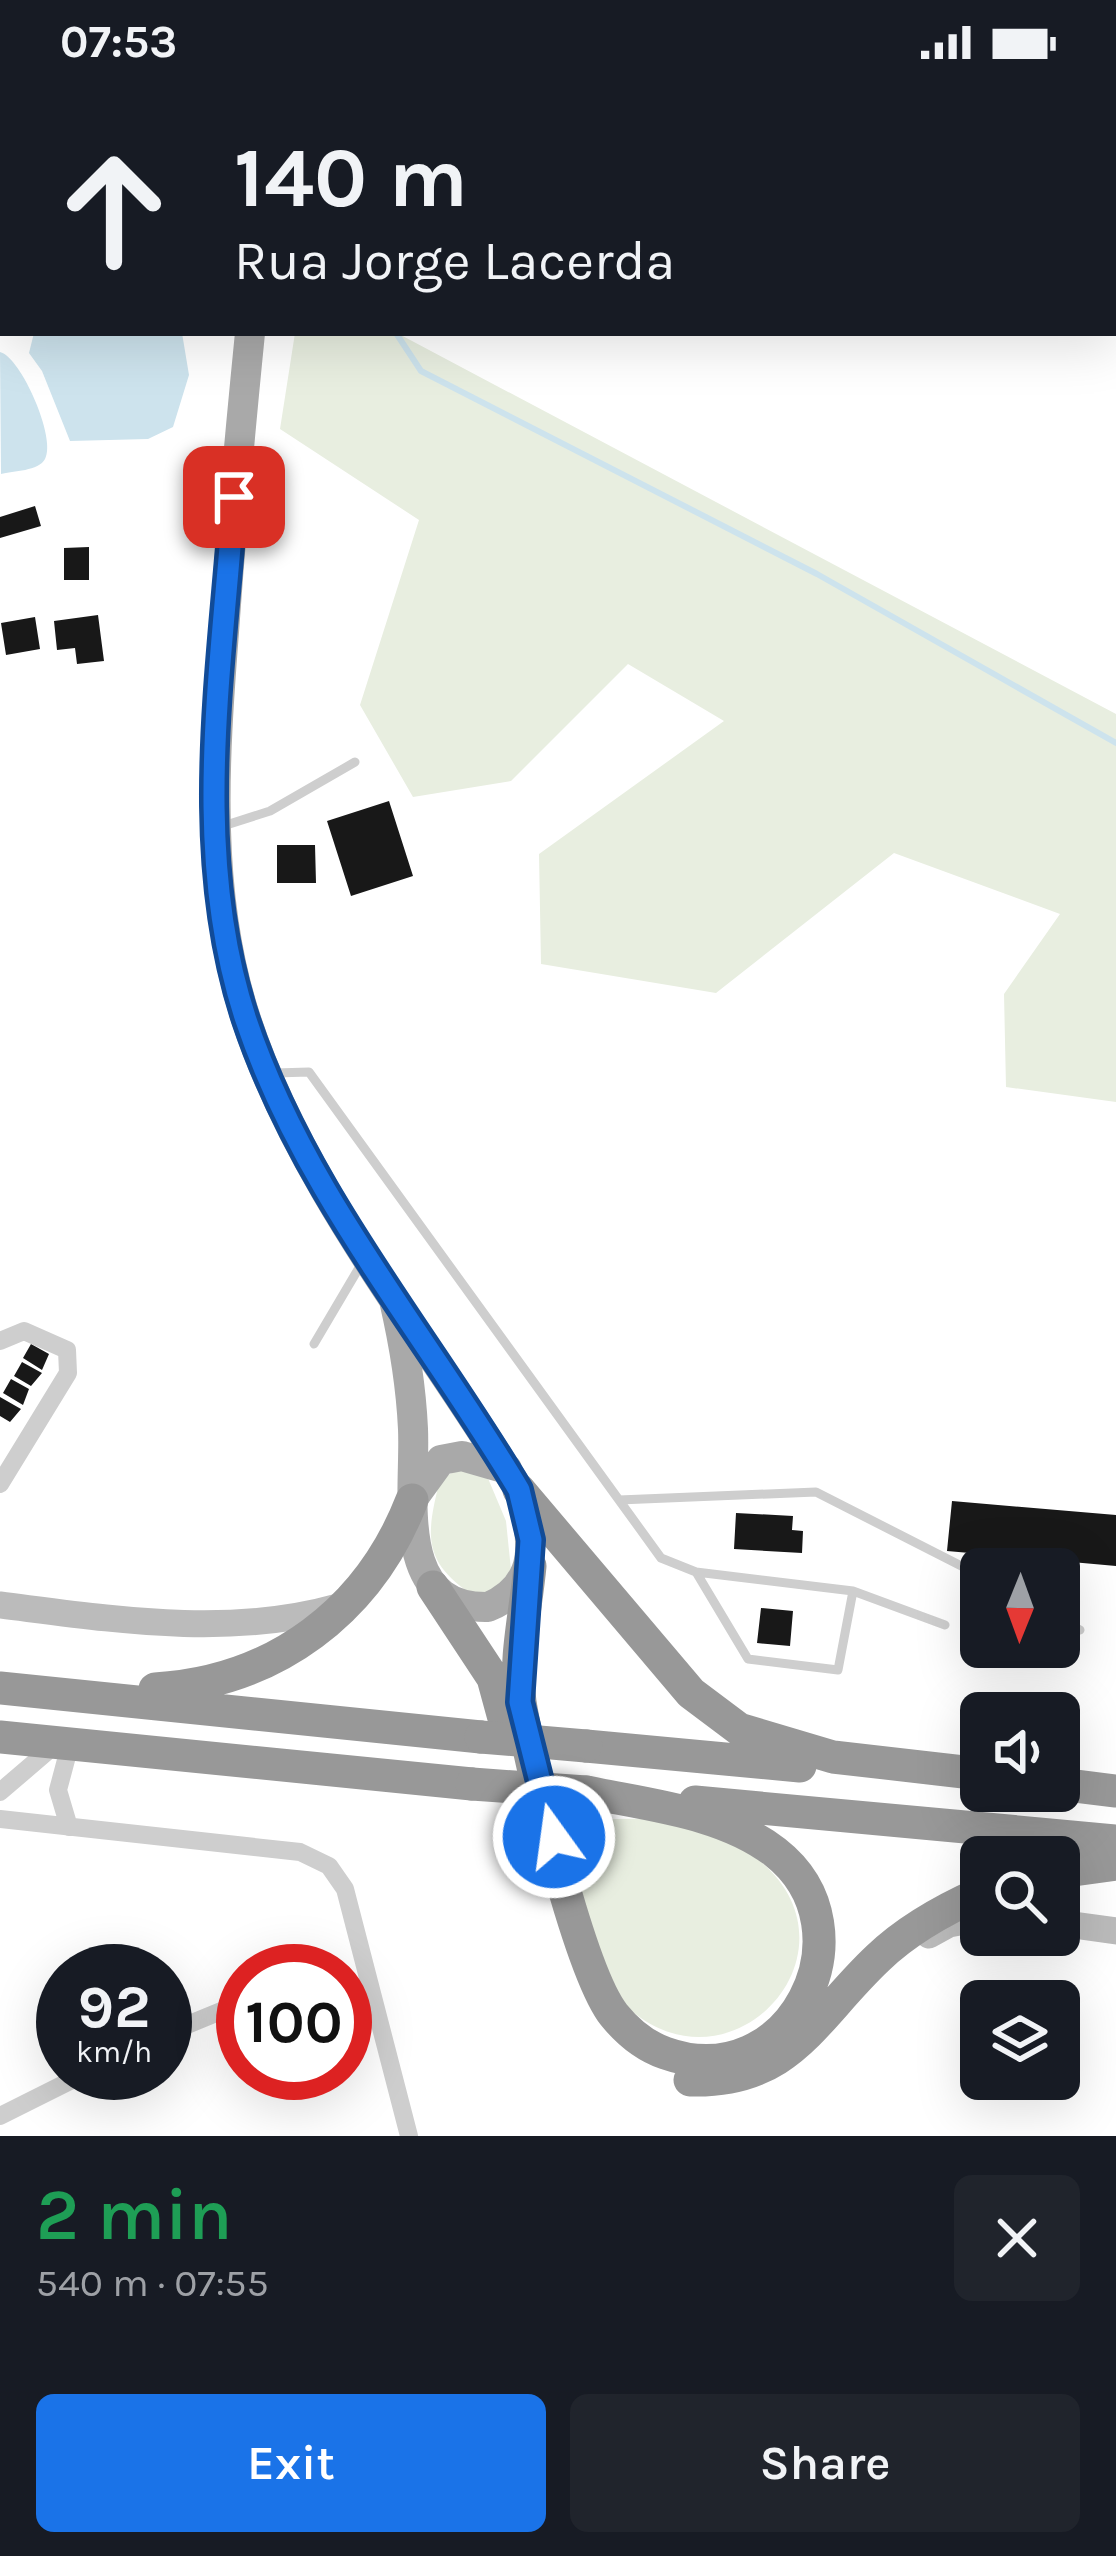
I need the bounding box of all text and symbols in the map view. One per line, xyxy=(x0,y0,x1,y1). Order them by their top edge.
text: 07:53 xyxy=(60,16,177,68)
text: 140 m xyxy=(234,129,468,227)
icon: ahead xyxy=(36,132,192,288)
text: Rua Jorge Lacerda xyxy=(234,229,675,293)
pin xyxy=(183,446,285,548)
icon: arrive xyxy=(201,464,267,530)
north arrow xyxy=(960,1548,1080,1668)
map controls xyxy=(960,1548,1080,2100)
button: sound xyxy=(960,1692,1080,1812)
position arrow xyxy=(491,1774,617,1900)
button: search xyxy=(960,1836,1080,1956)
speed limit sign: 100 xyxy=(216,1944,372,2100)
text: 92 xyxy=(78,1972,150,2042)
button: layers xyxy=(960,1980,1080,2100)
text: km/h xyxy=(76,2034,152,2070)
text: 2 min xyxy=(36,2173,233,2257)
button: close xyxy=(954,2175,1080,2301)
text: 540 m · 07:55 xyxy=(36,2260,269,2306)
button: Exit xyxy=(36,2394,546,2532)
button: Share xyxy=(570,2394,1080,2532)

